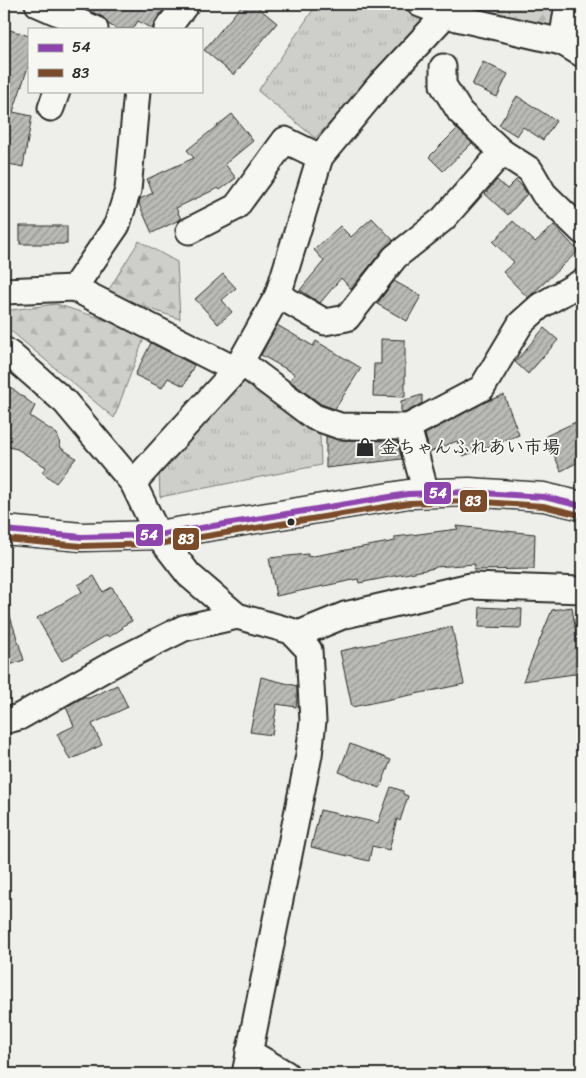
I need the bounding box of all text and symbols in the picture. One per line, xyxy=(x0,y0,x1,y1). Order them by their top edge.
legend xyxy=(28,28,202,92)
text: 54 xyxy=(72,34,91,60)
text: 83 xyxy=(72,60,89,86)
place label: 金ちゃんふれあい市場 xyxy=(380,431,560,463)
shop icon: 金ちゃんふれあい市場 xyxy=(354,436,376,458)
line badge: 54 xyxy=(423,481,452,505)
text: 54 xyxy=(429,481,447,506)
line badge: 83 xyxy=(459,489,488,513)
text: 83 xyxy=(464,489,481,514)
unlabelled marker xyxy=(286,517,296,527)
line badge: 54 xyxy=(135,523,164,547)
text: 54 xyxy=(140,523,158,548)
line badge: 83 xyxy=(172,527,200,551)
text: 83 xyxy=(177,527,194,552)

